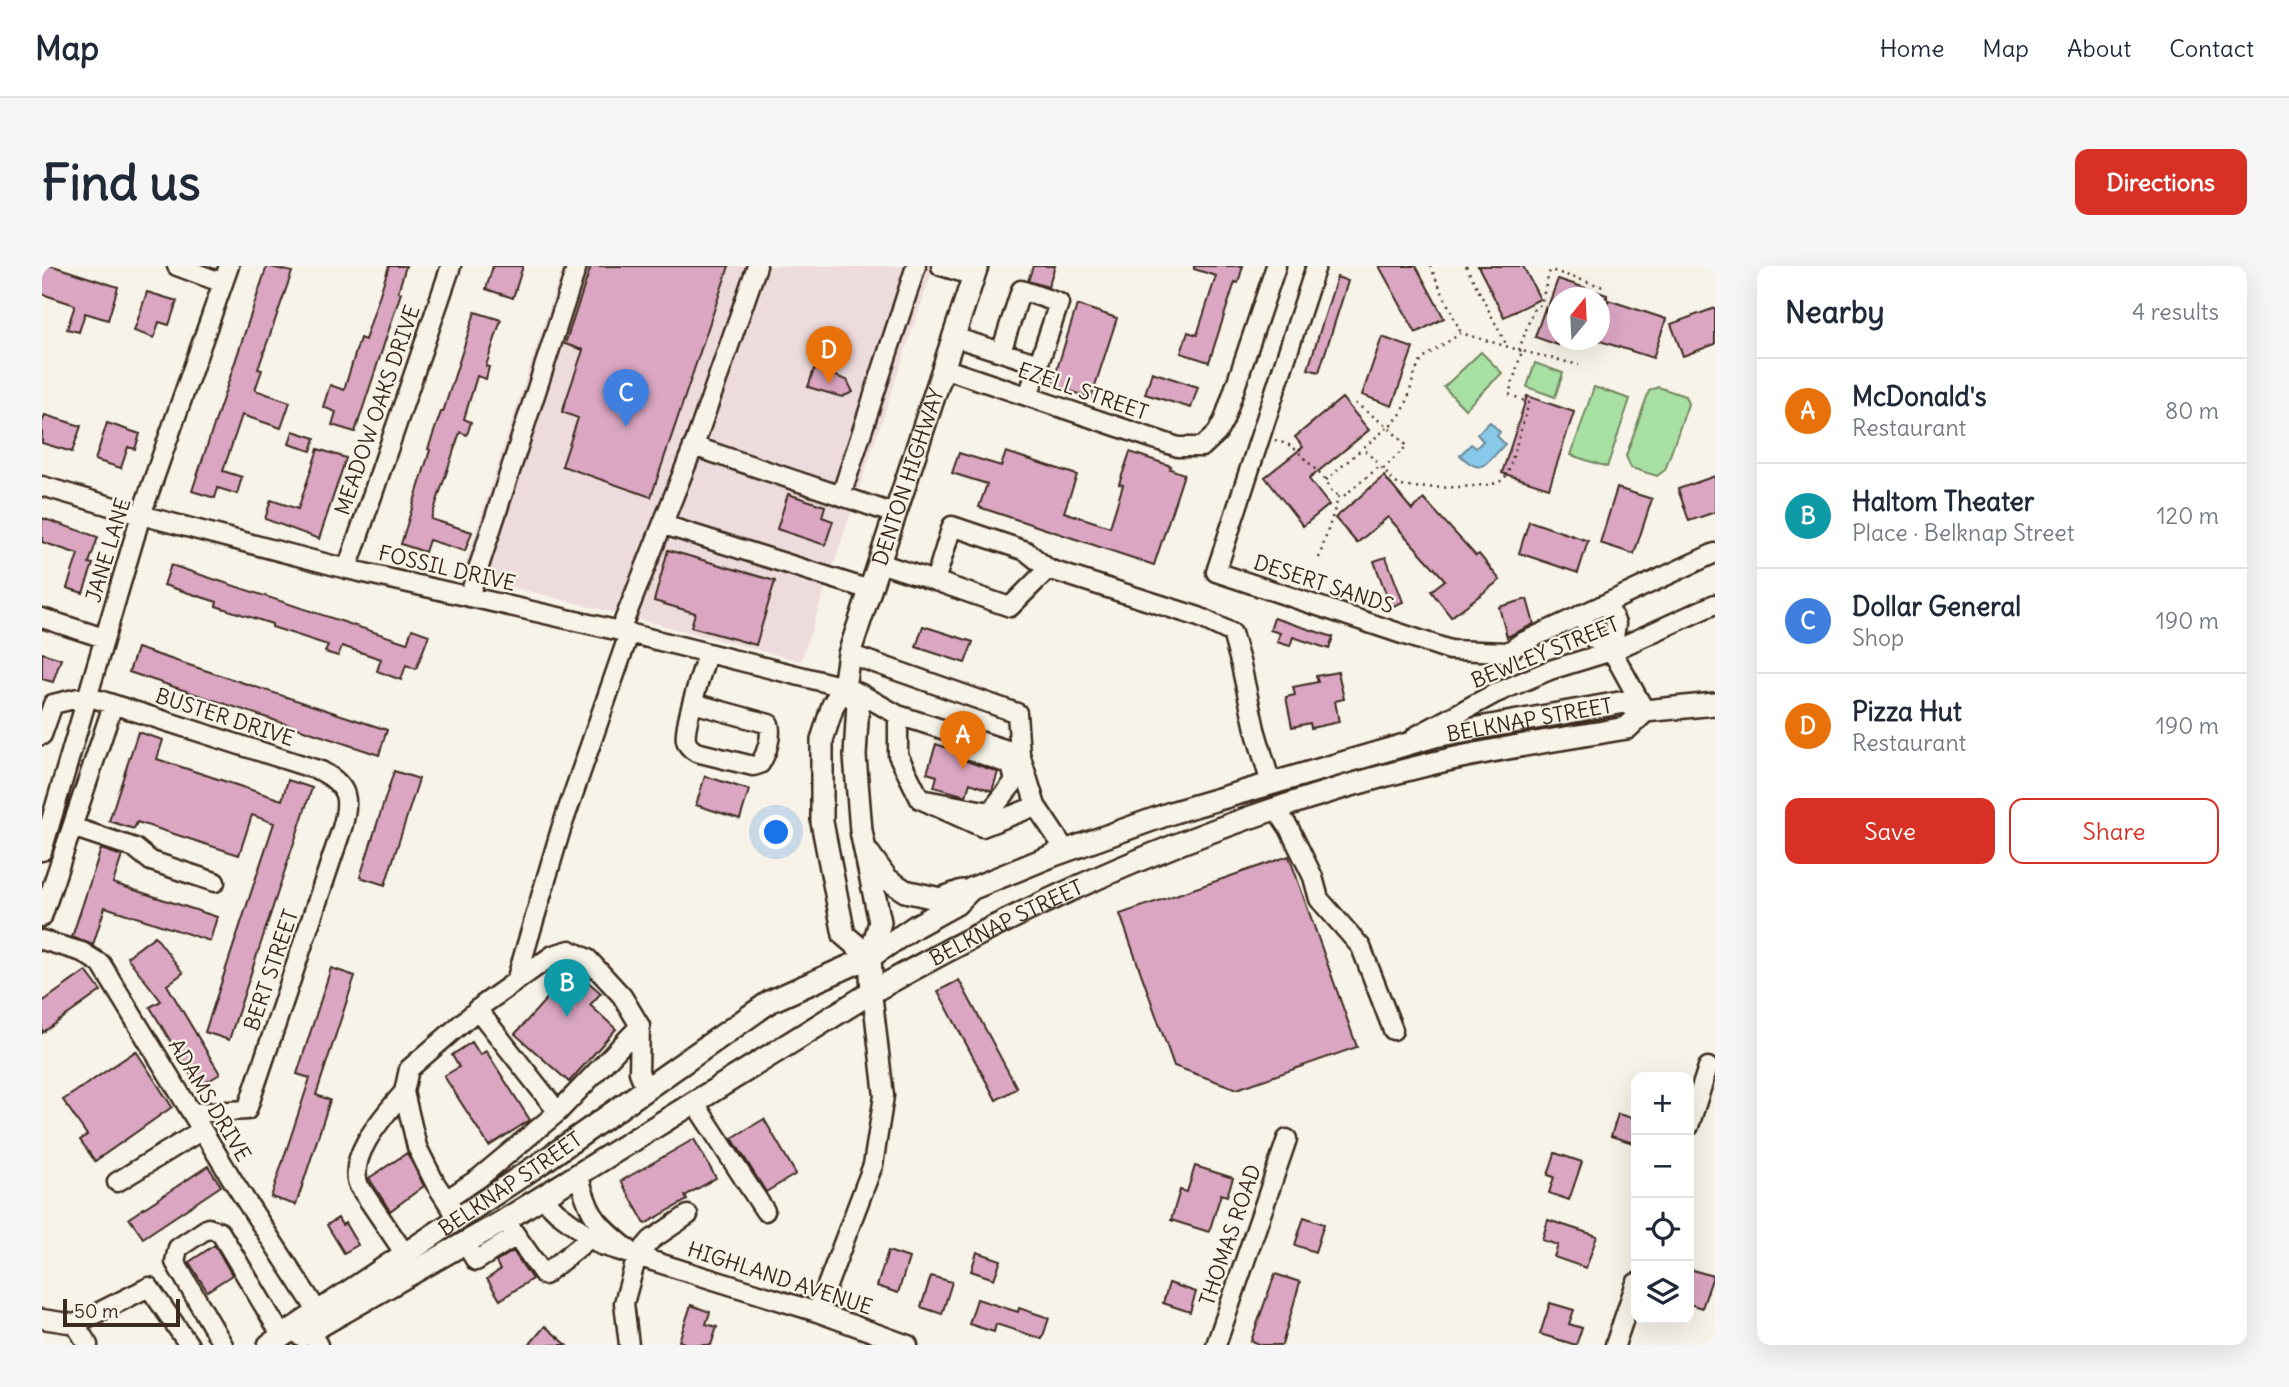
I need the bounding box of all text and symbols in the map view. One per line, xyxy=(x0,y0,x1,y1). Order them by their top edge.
text: Map xyxy=(35,27,99,69)
text: Home xyxy=(1880,33,1944,63)
text: Map xyxy=(1982,33,2029,63)
text: About xyxy=(2067,33,2131,63)
text: Contact xyxy=(2169,33,2254,63)
button: Directions xyxy=(2075,149,2247,215)
text: Find us xyxy=(42,152,200,213)
north arrow xyxy=(1547,287,1610,350)
text: Nearby xyxy=(1785,293,1885,331)
text: 4 results xyxy=(2132,297,2219,326)
street label: MEADOW OAKS DRIVE xyxy=(328,301,426,519)
pin: D xyxy=(806,326,852,384)
street label: EZELL STREET xyxy=(1014,356,1152,426)
pin: C xyxy=(603,369,649,427)
text: McDonald's xyxy=(1852,380,1987,413)
street label: DENTON HIGHWAY xyxy=(866,384,949,569)
text: A xyxy=(1801,396,1815,425)
text: 80 m xyxy=(2165,396,2219,425)
text: Restaurant xyxy=(1852,413,1966,442)
text: Haltom Theater xyxy=(1852,485,2034,518)
street label: JANE LANE xyxy=(79,494,137,606)
text: B xyxy=(1800,501,1816,530)
text: 120 m xyxy=(2156,501,2219,530)
text: Place · Belknap Street xyxy=(1852,518,2075,547)
street label: FOSSIL DRIVE xyxy=(376,539,518,597)
street label: DESERT SANDS xyxy=(1250,549,1398,619)
text: Dollar General xyxy=(1852,590,2021,623)
text: C xyxy=(1800,606,1816,635)
text: 190 m xyxy=(2156,606,2219,635)
street label: BEWLEY STREET xyxy=(1467,610,1623,694)
text: Shop xyxy=(1852,623,1904,652)
street label: BUSTER DRIVE xyxy=(152,682,298,752)
street label: BELKNAP STREET xyxy=(1444,691,1614,747)
text: Pizza Hut xyxy=(1852,695,1962,728)
pin: A xyxy=(940,711,986,769)
text: D xyxy=(1800,711,1816,740)
text: 190 m xyxy=(2156,711,2219,740)
text: Restaurant xyxy=(1852,728,1966,757)
button: Save xyxy=(1785,798,1995,864)
button: Share xyxy=(2009,798,2219,864)
your location xyxy=(759,815,793,849)
street label: BELKNAP STREET xyxy=(925,873,1087,971)
street label: BERT STREET xyxy=(238,906,304,1034)
pin: B xyxy=(544,959,590,1017)
street label: ADAMS DRIVE xyxy=(163,1034,257,1166)
map controls xyxy=(1631,1072,1694,1324)
button: + xyxy=(1631,1072,1694,1135)
street label: BELKNAP STREET xyxy=(433,1125,587,1242)
button: − xyxy=(1631,1135,1694,1198)
street label: THOMAS ROAD xyxy=(1193,1161,1267,1309)
button: locate xyxy=(1631,1198,1694,1261)
street label: HIGHLAND AVENUE xyxy=(684,1235,876,1321)
button: layers xyxy=(1631,1261,1694,1324)
scale bar xyxy=(63,1296,180,1328)
text: 50 m xyxy=(74,1299,119,1323)

